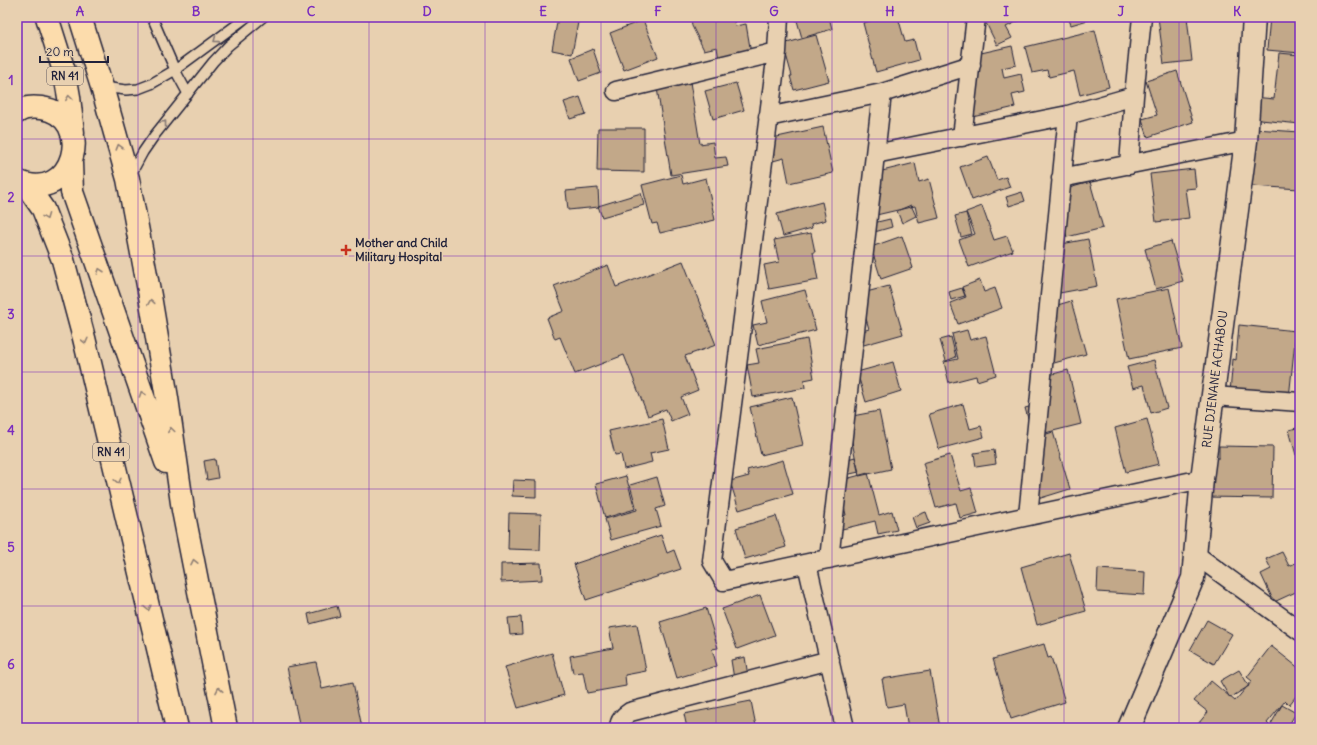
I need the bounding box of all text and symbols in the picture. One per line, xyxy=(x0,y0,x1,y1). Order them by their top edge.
text: A xyxy=(76,3,85,20)
text: B xyxy=(192,3,201,20)
text: C xyxy=(307,3,316,20)
text: D xyxy=(422,3,432,20)
text: E xyxy=(539,3,547,20)
text: F xyxy=(654,3,662,20)
text: G xyxy=(769,3,779,20)
text: H xyxy=(885,3,895,20)
text: I xyxy=(1003,3,1009,20)
text: J xyxy=(1118,3,1125,20)
text: K xyxy=(1233,3,1242,20)
one-way arrow xyxy=(213,36,220,43)
scale bar xyxy=(40,38,108,64)
text: 20 m xyxy=(46,44,74,59)
road number: RN 41 xyxy=(47,67,83,85)
text: 1 xyxy=(8,72,14,89)
one-way arrow xyxy=(65,94,74,101)
one-way arrow xyxy=(159,120,166,127)
one-way arrow xyxy=(115,144,124,151)
text: 2 xyxy=(7,189,15,206)
one-way arrow xyxy=(42,214,50,221)
place label: Mother and Child Military Hospital xyxy=(355,235,447,265)
marker: Mother and Child Military Hospital xyxy=(340,244,352,256)
one-way arrow xyxy=(96,268,104,275)
one-way arrow xyxy=(147,298,156,305)
text: 3 xyxy=(7,306,15,323)
street label: RUE DJENANE ACHABOU xyxy=(1199,309,1230,449)
one-way arrow xyxy=(80,338,89,345)
one-way arrow xyxy=(139,390,147,397)
text: 4 xyxy=(7,422,15,439)
one-way arrow xyxy=(167,427,176,433)
road number: RN 41 xyxy=(93,443,129,461)
one-way arrow xyxy=(114,478,122,485)
text: 5 xyxy=(7,539,15,556)
one-way arrow xyxy=(190,559,198,565)
one-way arrow xyxy=(144,605,152,611)
text: 6 xyxy=(7,656,15,673)
one-way arrow xyxy=(215,687,223,693)

